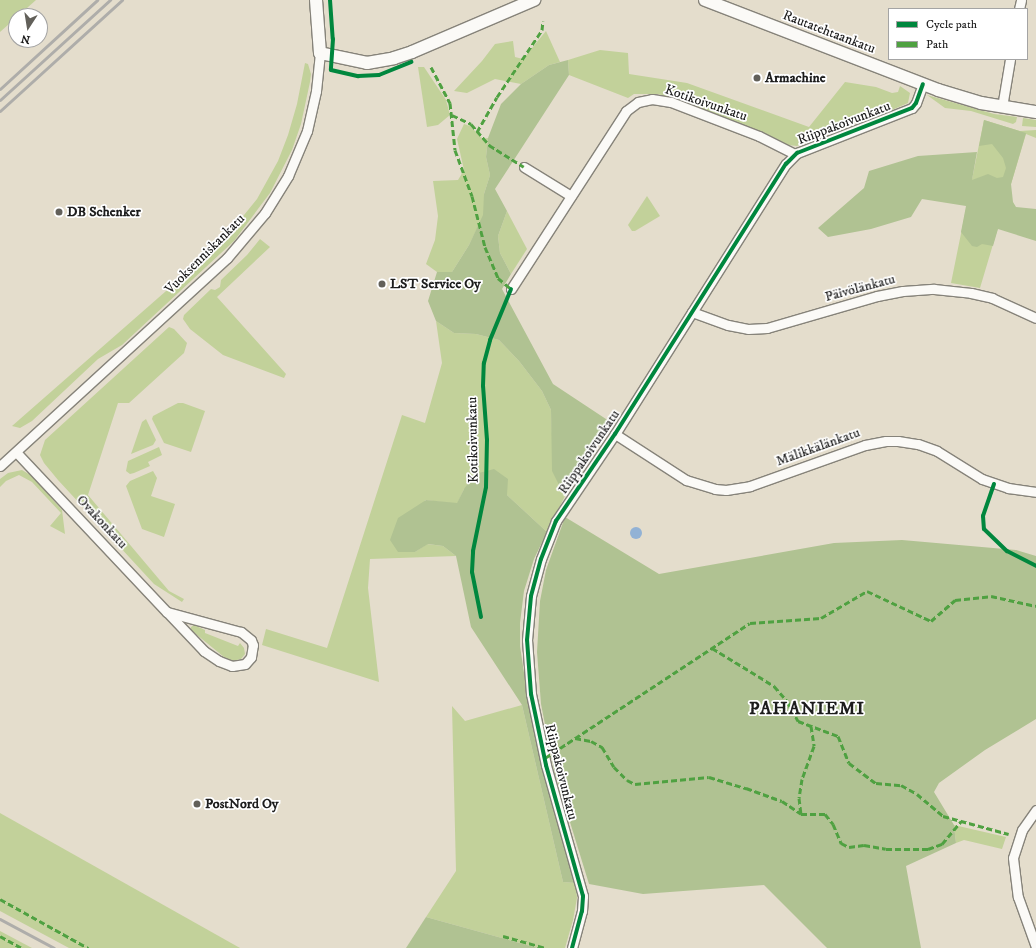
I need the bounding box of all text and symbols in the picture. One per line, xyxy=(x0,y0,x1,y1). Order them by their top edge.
street label: Rautatehtaankatu xyxy=(780,7,878,57)
north arrow xyxy=(8,8,48,48)
legend xyxy=(888,8,1028,60)
text: Cycle path xyxy=(926,17,977,32)
text: N xyxy=(20,31,32,47)
text: Path xyxy=(926,37,948,52)
place label: Armachine xyxy=(765,70,826,86)
marker: Armachine xyxy=(752,73,762,83)
street label: Kotikoivunkatu xyxy=(663,81,749,125)
street label: Riippakoivunkatu xyxy=(795,98,893,148)
place label: DB Schenker xyxy=(67,204,141,220)
marker: DB Schenker xyxy=(54,207,64,217)
street label: Vuoksenniskankatu xyxy=(161,210,249,298)
street label: Päivölänkatu xyxy=(823,271,897,305)
place label: LST Service Oy xyxy=(390,276,481,292)
marker: LST Service Oy xyxy=(377,279,387,289)
street label: Kotikoivunkatu xyxy=(464,397,482,483)
street label: Riippakoivunkatu xyxy=(555,407,623,497)
street label: Mälikkälänkatu xyxy=(774,424,862,470)
street label: Ovakonkatu xyxy=(73,492,131,552)
district label: PAHANIEMI xyxy=(749,698,865,720)
street label: Riippakoivunkatu xyxy=(541,722,581,822)
place label: PostNord Oy xyxy=(205,796,279,812)
marker: PostNord Oy xyxy=(192,799,202,809)

